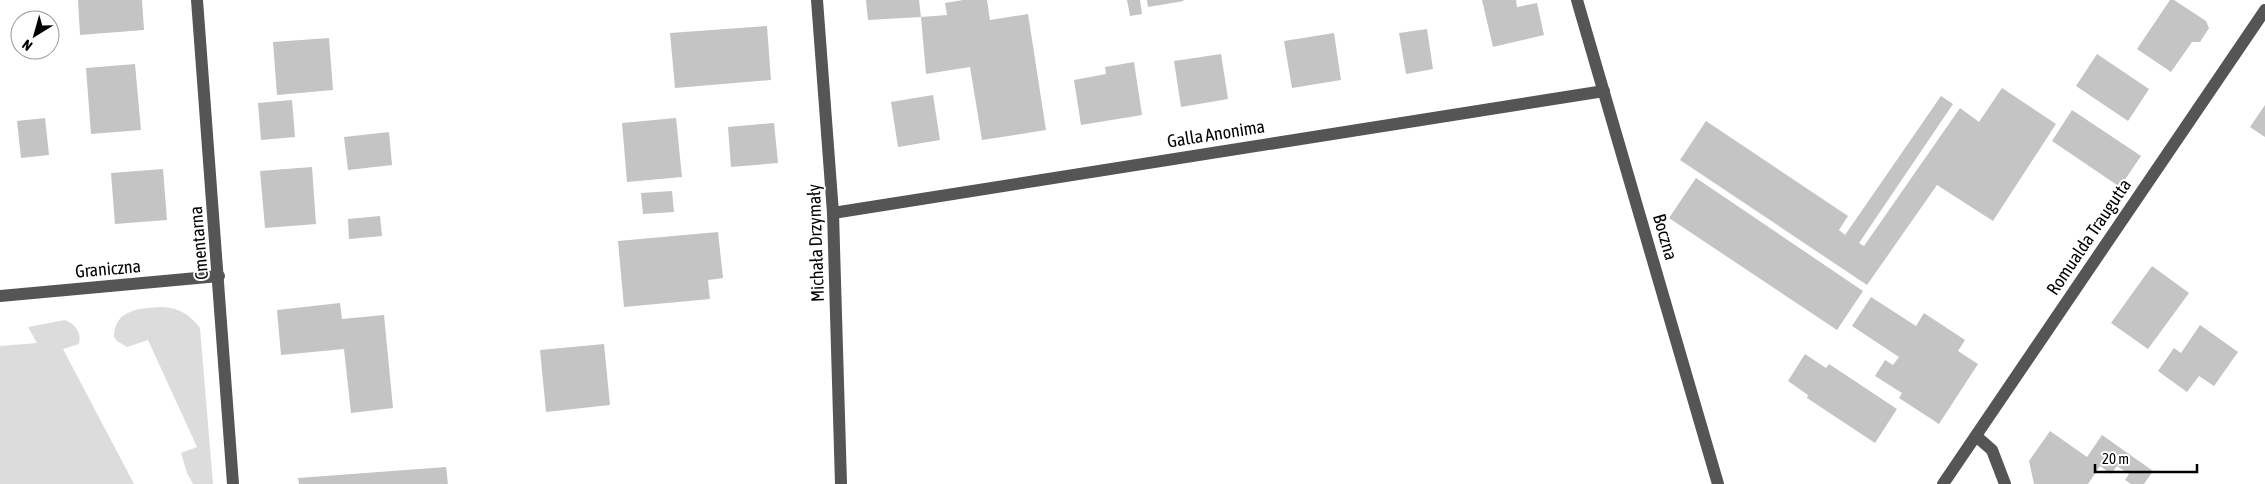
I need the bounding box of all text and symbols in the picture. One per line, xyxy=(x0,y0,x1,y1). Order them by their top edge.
north arrow xyxy=(10,10,60,60)
text: N xyxy=(19,37,35,54)
street label: Galla Anonima xyxy=(1166,115,1266,152)
street label: Romualda Traugutta xyxy=(2042,175,2135,299)
street label: Michała Drzymały xyxy=(803,184,828,302)
street label: Cmentarna xyxy=(185,205,212,281)
street label: Boczna xyxy=(1649,211,1682,262)
street label: Graniczna xyxy=(74,255,142,282)
scale bar xyxy=(2095,442,2198,474)
text: 20 m xyxy=(2102,450,2129,467)

